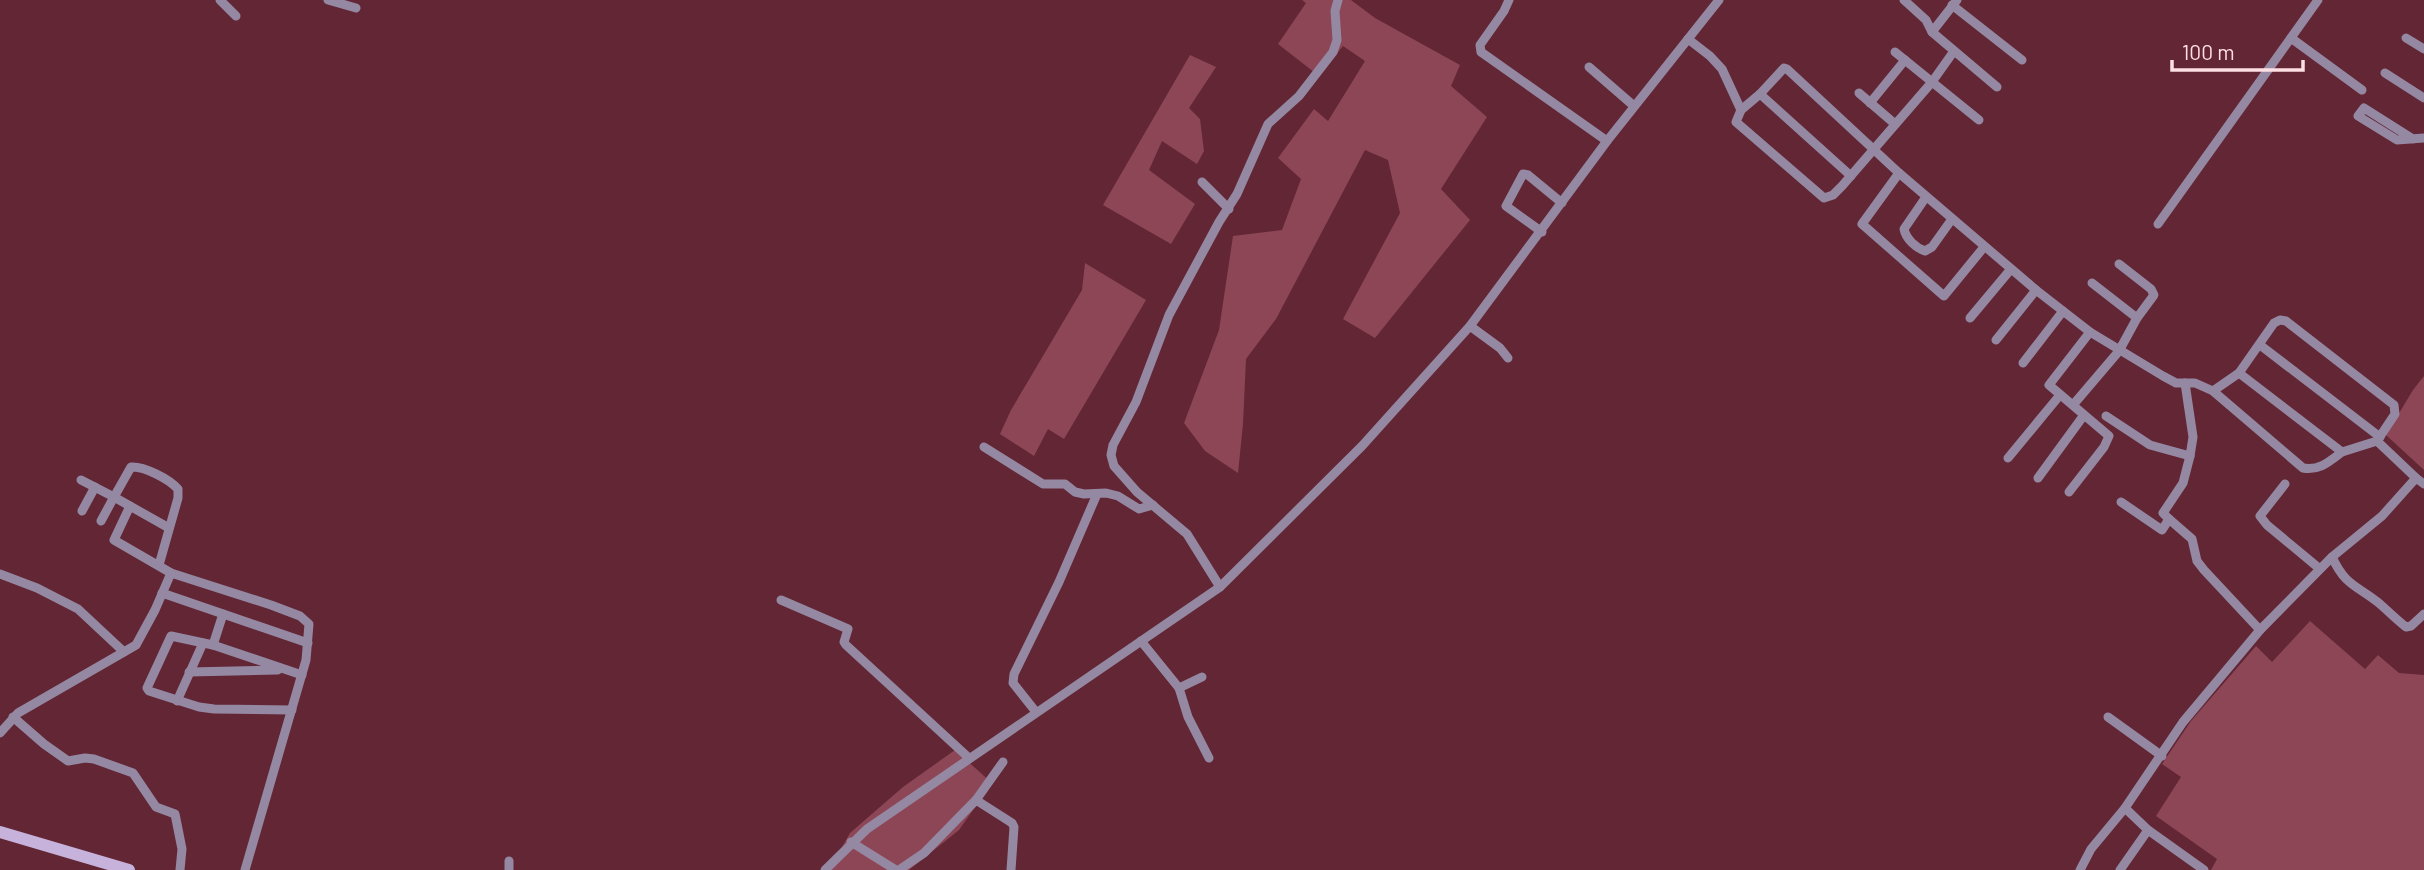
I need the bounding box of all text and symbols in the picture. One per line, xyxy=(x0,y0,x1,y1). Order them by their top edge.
scale bar xyxy=(2172,28,2303,72)
text: 100 m xyxy=(2182,39,2235,64)

